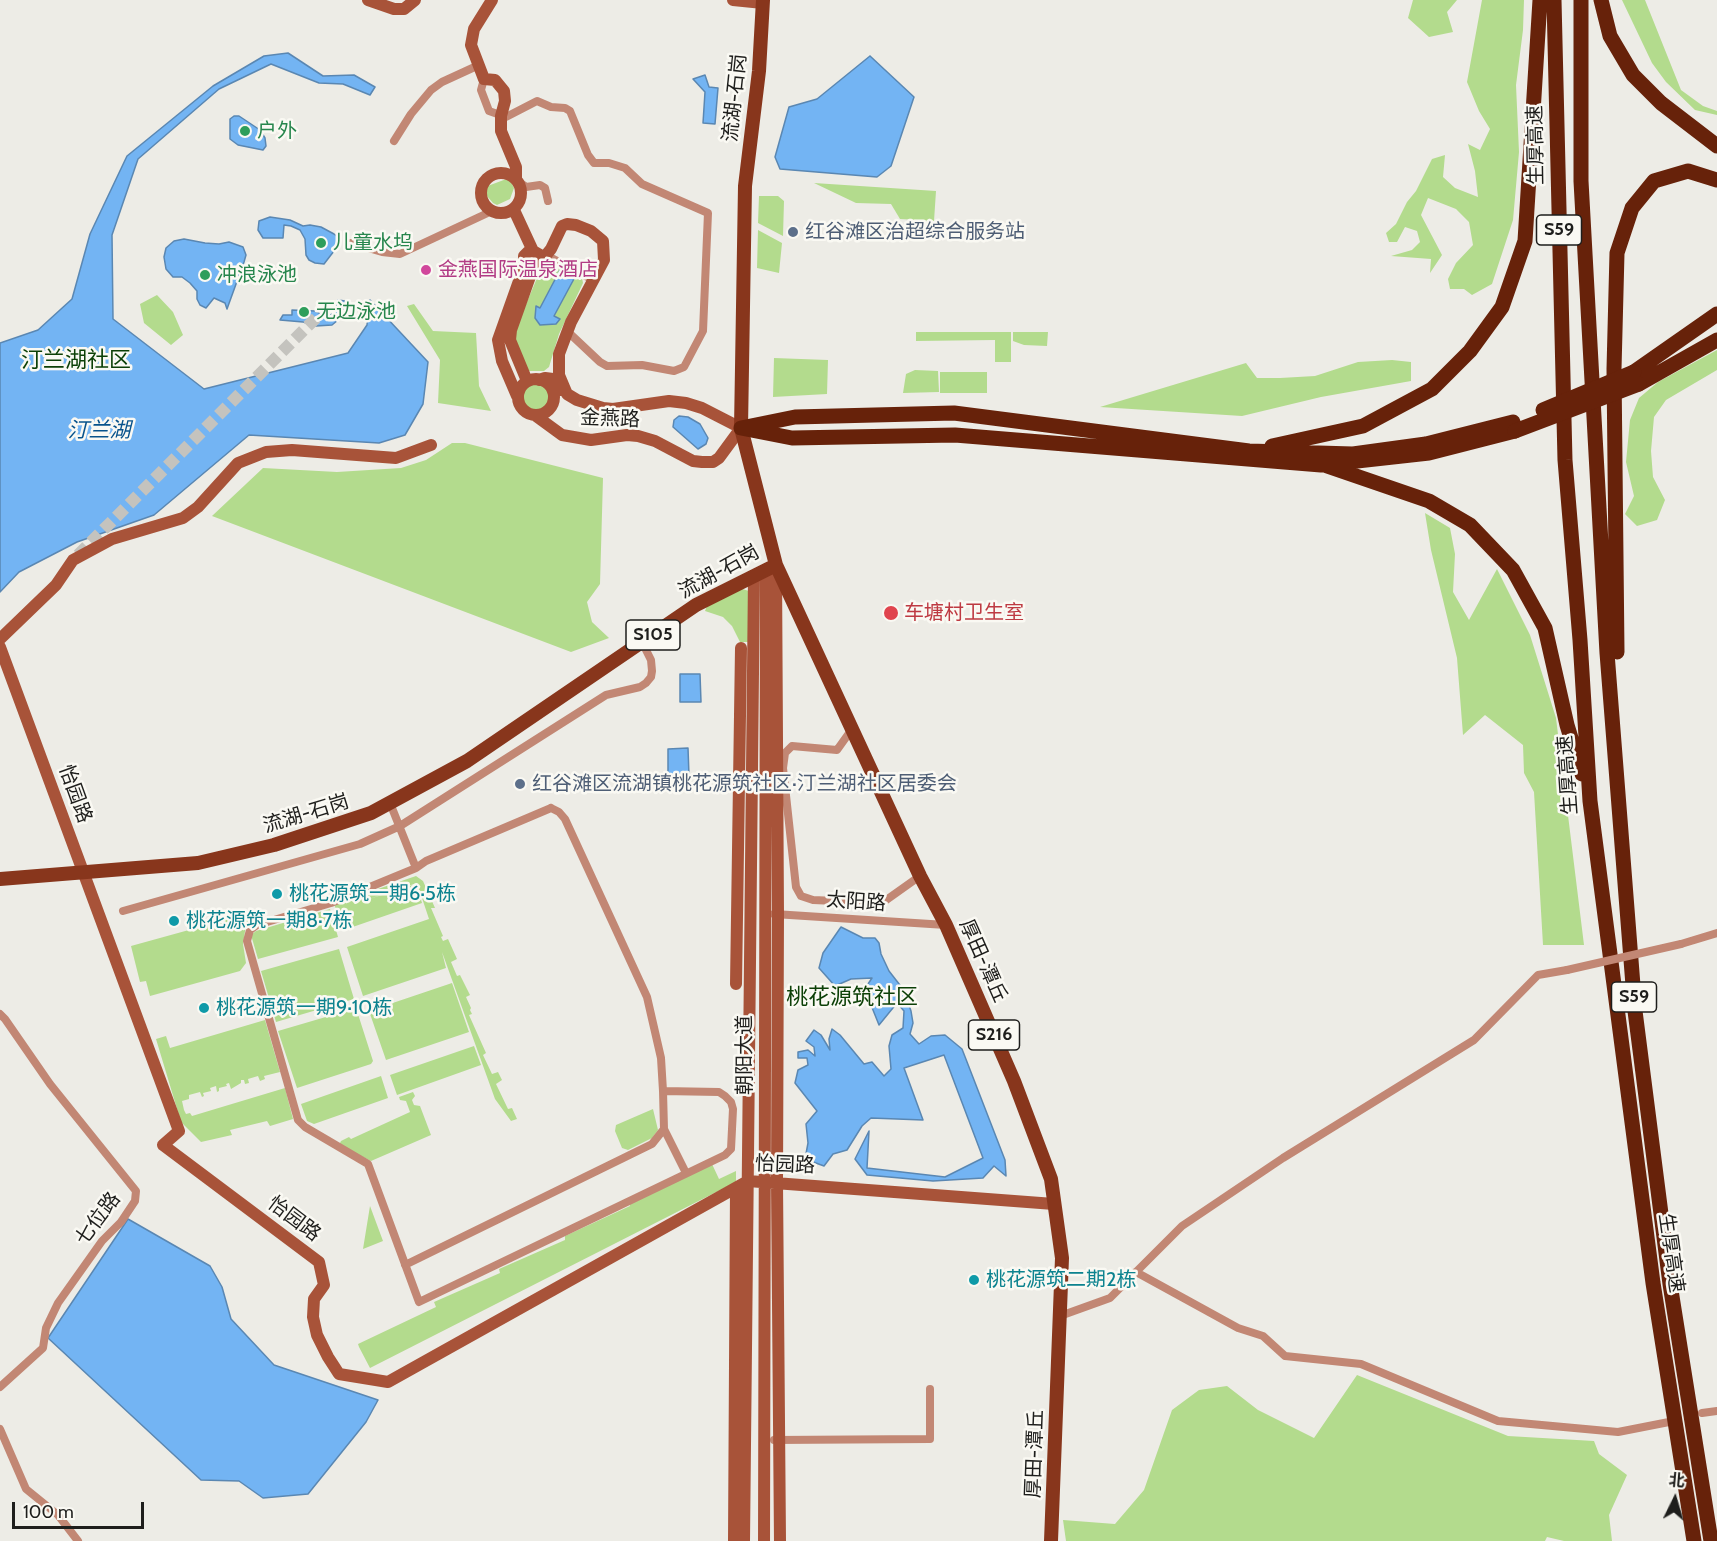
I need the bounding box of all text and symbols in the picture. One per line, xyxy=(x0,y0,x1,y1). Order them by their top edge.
street label: 流湖-石岗 xyxy=(718,53,752,143)
street label: 生厚高速 xyxy=(1523,105,1549,185)
place label: 户外 xyxy=(257,119,297,143)
marker: 户外 xyxy=(238,124,252,138)
road number: S59 xyxy=(1536,215,1582,245)
place label: 红谷滩区治超综合服务站 xyxy=(805,220,1025,244)
marker: 红谷滩区治超综合服务站 xyxy=(786,225,800,239)
place label: 儿童水坞 xyxy=(333,231,413,255)
marker: 儿童水坞 xyxy=(314,236,328,250)
place label: 金燕国际温泉酒店 xyxy=(438,258,598,282)
place label: 冲浪泳池 xyxy=(217,263,297,287)
marker: 金燕国际温泉酒店 xyxy=(419,263,433,277)
marker: 冲浪泳池 xyxy=(198,268,212,282)
place label: 无边泳池 xyxy=(316,300,396,324)
marker: 无边泳池 xyxy=(297,305,311,319)
district label: 汀兰湖社区 xyxy=(21,348,131,374)
street label: 金燕路 xyxy=(580,406,640,432)
water label: 汀兰湖 xyxy=(68,418,130,444)
street label: 流湖-石岗 xyxy=(674,540,764,604)
place label: 车塘村卫生室 xyxy=(904,601,1024,625)
marker: 车塘村卫生室 xyxy=(882,604,900,622)
road number: S105 xyxy=(626,620,680,650)
street label: 生厚高速 xyxy=(1553,734,1583,816)
street label: 怡园路 xyxy=(53,762,97,826)
place label: 红谷滩区流湖镇桃花源筑社区·汀兰湖社区居委会 xyxy=(532,772,957,796)
marker: 红谷滩区流湖镇桃花源筑社区·汀兰湖社区居委会 xyxy=(513,777,527,791)
street label: 流湖-石岗 xyxy=(260,790,352,838)
place label: 桃花源筑一期6·5栋 xyxy=(289,882,456,906)
marker: 桃花源筑一期6·5栋 xyxy=(270,887,284,901)
street label: 太阳路 xyxy=(825,888,887,916)
place label: 桃花源筑一期8·7栋 xyxy=(186,909,353,933)
marker: 桃花源筑一期8·7栋 xyxy=(167,914,181,928)
street label: 厚田-潭丘 xyxy=(954,916,1012,1006)
road number: S59 xyxy=(1612,982,1656,1012)
district label: 桃花源筑社区 xyxy=(786,985,918,1011)
place label: 桃花源筑一期9·10栋 xyxy=(216,996,392,1020)
marker: 桃花源筑一期9·10栋 xyxy=(197,1001,211,1015)
street label: 朝阳大道 xyxy=(733,1015,757,1095)
road number: S216 xyxy=(968,1020,1020,1050)
street label: 怡园路 xyxy=(755,1152,815,1178)
street label: 七位路 xyxy=(70,1188,126,1250)
street label: 怡园路 xyxy=(263,1191,325,1247)
street label: 生厚高速 xyxy=(1654,1212,1688,1294)
place label: 桃花源筑二期2栋 xyxy=(986,1268,1136,1292)
marker: 桃花源筑二期2栋 xyxy=(967,1273,981,1287)
street label: 厚田-潭丘 xyxy=(1021,1409,1049,1499)
north arrow xyxy=(1645,1469,1705,1529)
text: 北 xyxy=(1668,1470,1685,1491)
scale bar xyxy=(15,1490,147,1528)
text: 100 m xyxy=(23,1501,74,1523)

